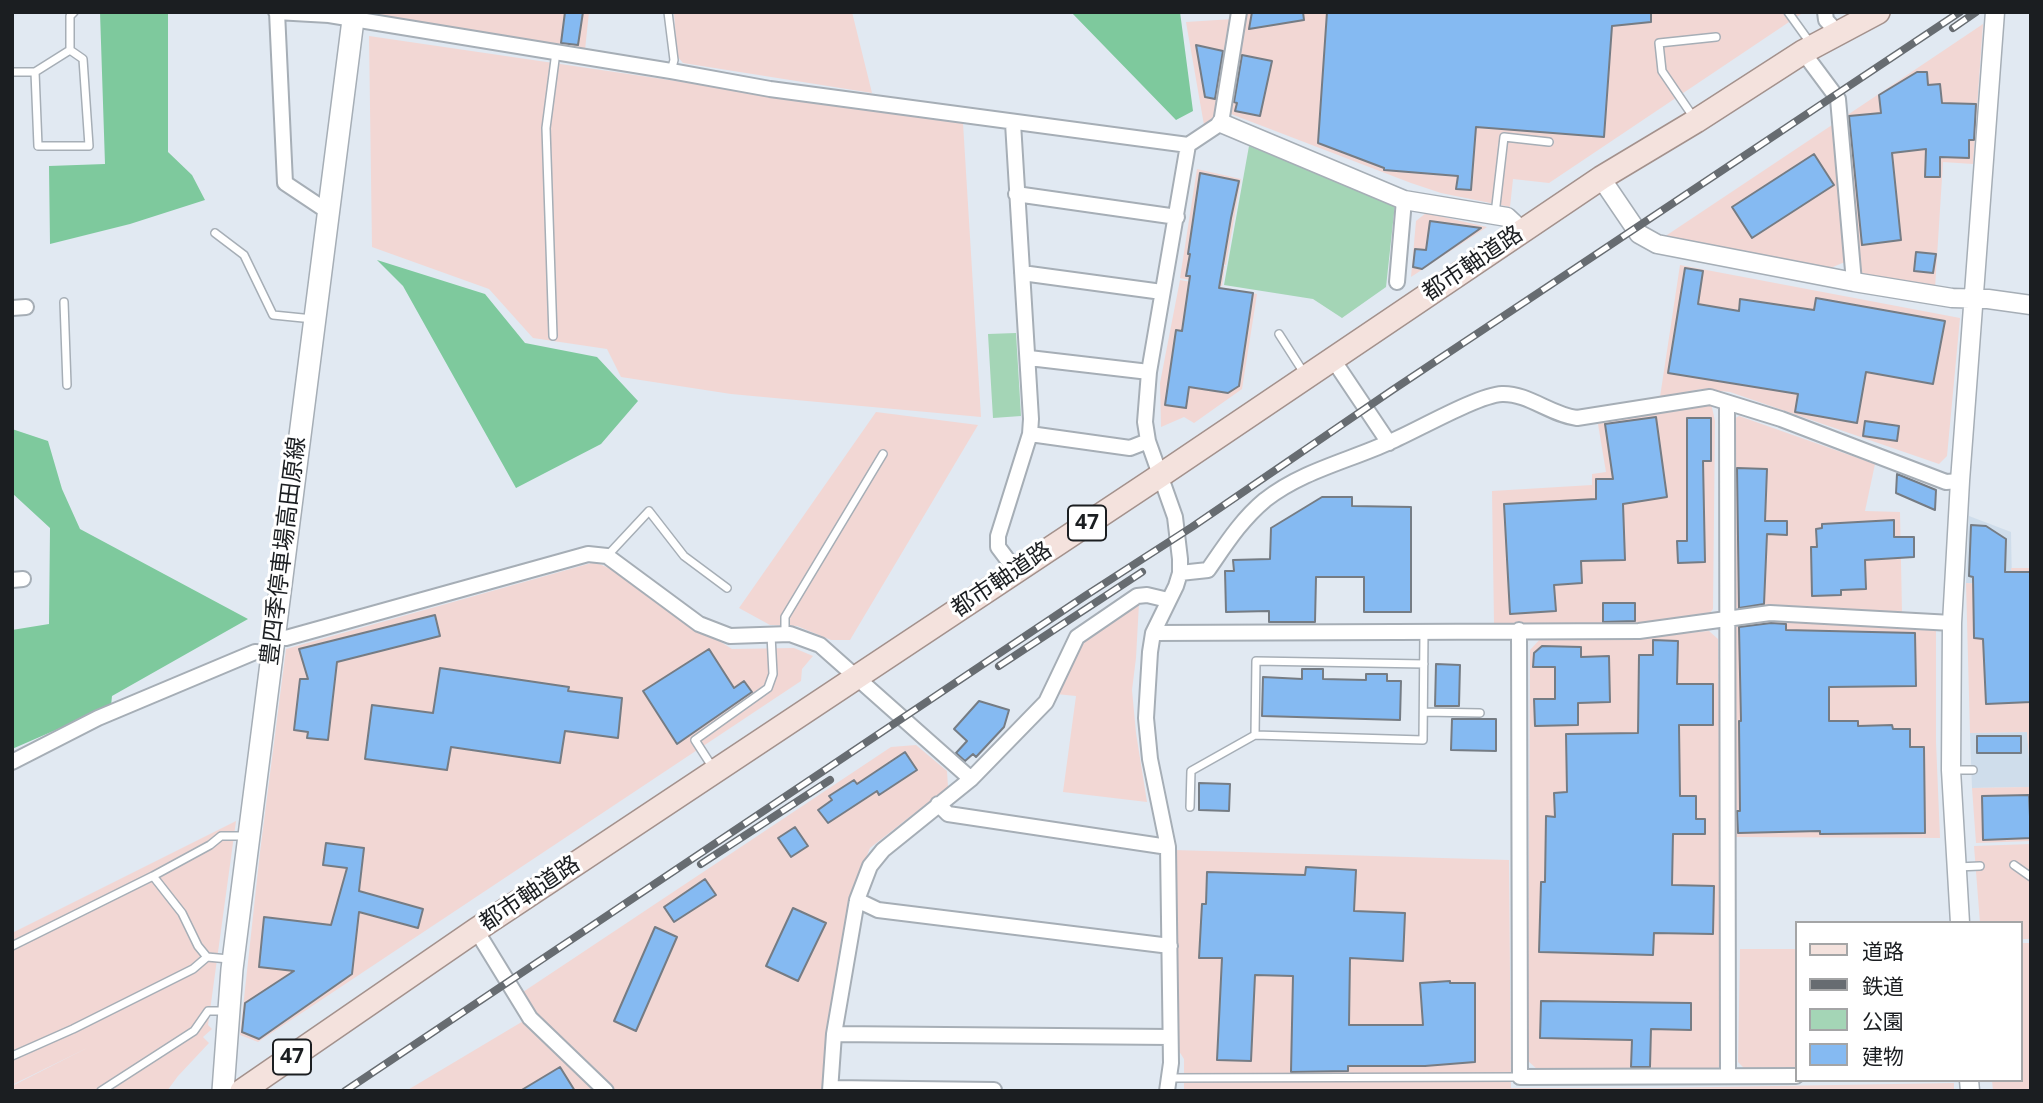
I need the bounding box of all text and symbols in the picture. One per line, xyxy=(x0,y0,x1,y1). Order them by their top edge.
street label: 都市軸道路 xyxy=(1418,220,1528,308)
street label: 豊四季停車場高田原線 xyxy=(256,435,312,667)
road number: 47 xyxy=(1068,505,1106,540)
street label: 都市軸道路 xyxy=(947,536,1057,624)
street label: 都市軸道路 xyxy=(475,850,585,938)
legend xyxy=(1794,921,2022,1082)
text: 道路 xyxy=(1862,937,1904,965)
text: 鉄道 xyxy=(1862,972,1904,1000)
text: 公園 xyxy=(1862,1007,1904,1035)
road number: 47 xyxy=(273,1040,311,1074)
text: 建物 xyxy=(1862,1042,1904,1070)

